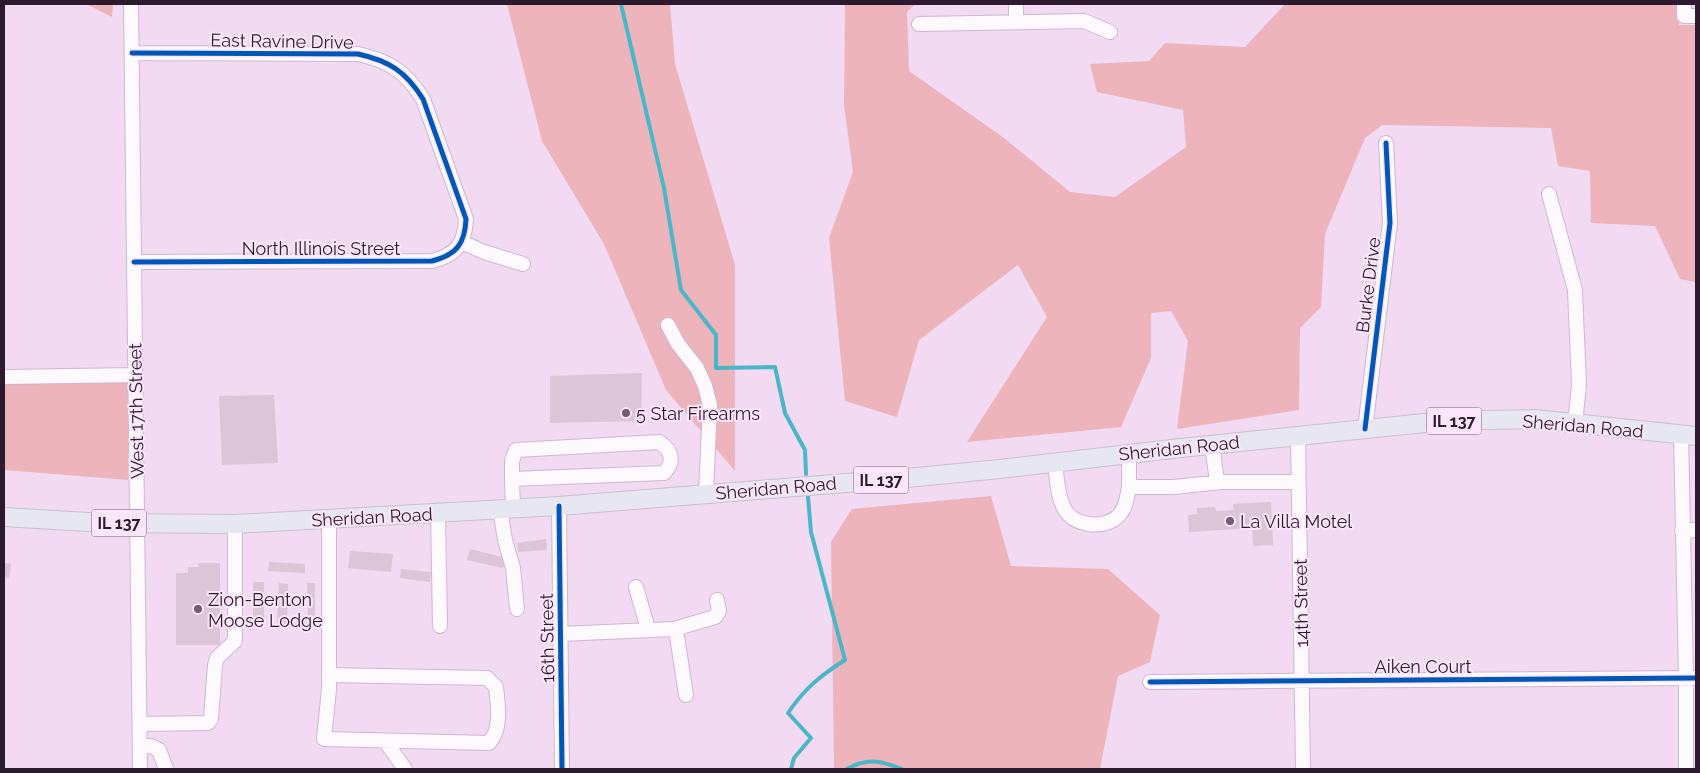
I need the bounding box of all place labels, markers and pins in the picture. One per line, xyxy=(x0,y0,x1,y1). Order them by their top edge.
place label: 5 Star Firearms xyxy=(636,403,760,424)
marker: 5 Star Firearms xyxy=(620,407,632,419)
place label: La Villa Motel xyxy=(1240,511,1352,532)
marker: La Villa Motel xyxy=(1224,515,1236,527)
place label: Zion-Benton Moose Lodge xyxy=(208,589,323,631)
marker: Zion-Benton Moose Lodge xyxy=(192,603,204,615)

